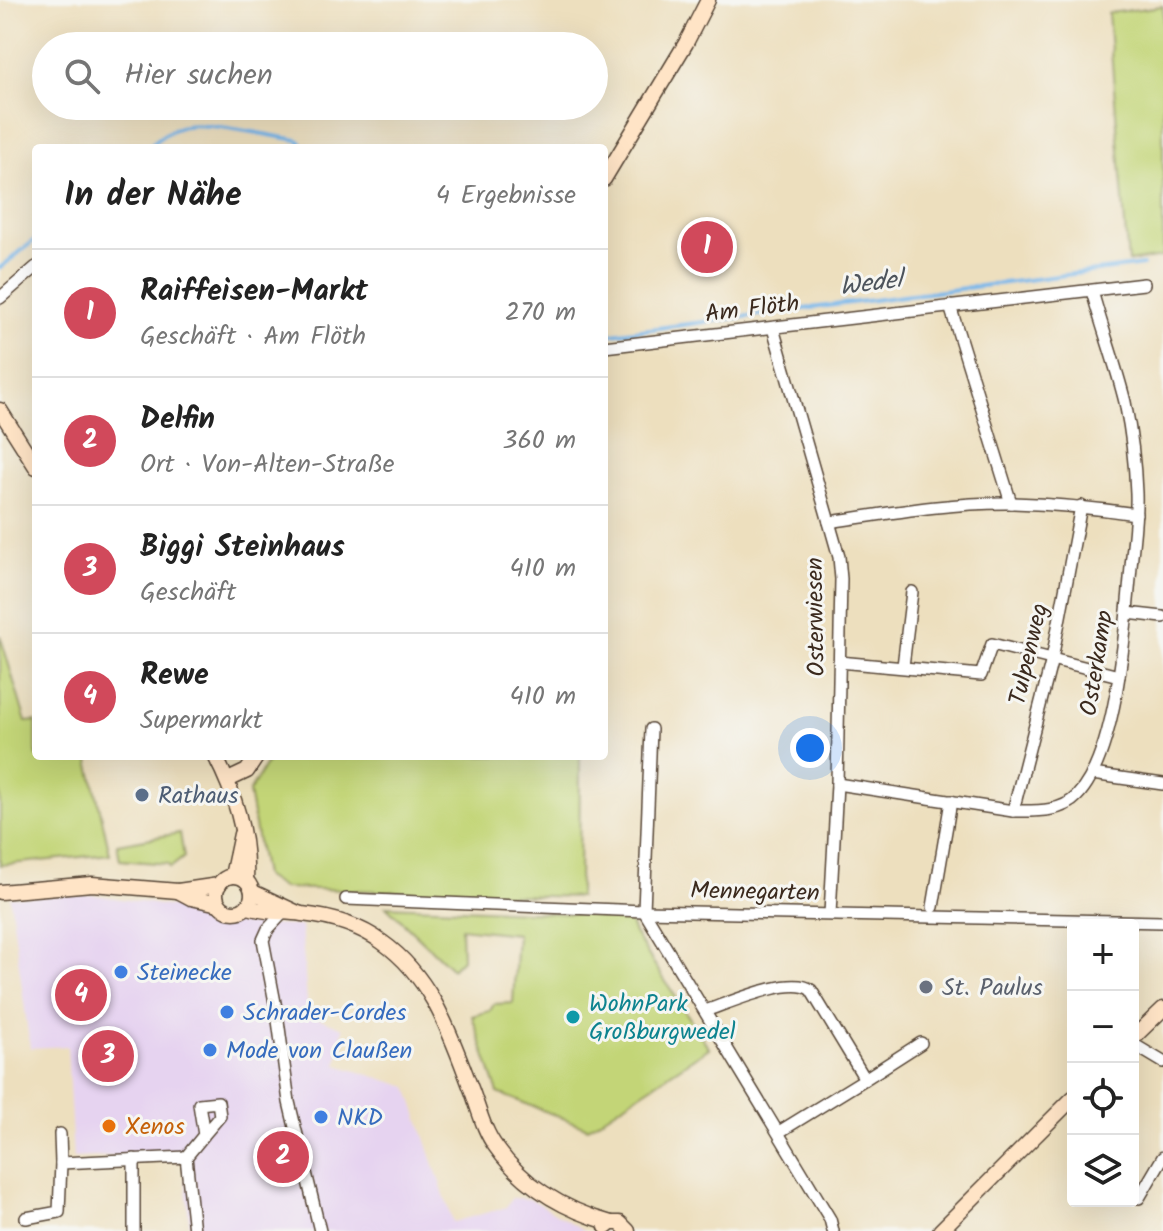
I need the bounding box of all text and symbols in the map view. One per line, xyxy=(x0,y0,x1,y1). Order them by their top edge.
search box xyxy=(32,32,608,120)
text: Hier suchen xyxy=(124,52,273,100)
icon: search xyxy=(60,54,104,98)
text: In der Nähe xyxy=(64,169,242,223)
text: 4 Ergebnisse xyxy=(436,175,576,217)
pin: 1 xyxy=(681,217,733,277)
water label: Wedel xyxy=(837,259,910,309)
text: Raiffeisen-Markt xyxy=(140,268,368,316)
street label: Am Flöth xyxy=(703,284,802,335)
text: 1 xyxy=(86,292,94,334)
text: 270 m xyxy=(505,292,576,334)
text: Geschäft · Am Flöth xyxy=(140,316,366,358)
text: Delfin xyxy=(140,396,215,444)
text: 2 xyxy=(82,420,98,462)
text: 360 m xyxy=(503,420,576,462)
text: Ort · Von-Alten-Straße xyxy=(140,444,394,486)
text: Biggi Steinhaus xyxy=(140,524,345,572)
text: 3 xyxy=(83,548,97,590)
text: 410 m xyxy=(509,548,576,590)
street label: Osterwiesen xyxy=(796,557,837,677)
text: Geschäft xyxy=(140,572,236,614)
street label: Tulpenweg xyxy=(999,599,1060,709)
street label: Osterkamp xyxy=(1070,607,1125,719)
text: Rewe xyxy=(140,652,209,700)
text: 4 xyxy=(83,676,97,718)
text: 410 m xyxy=(509,676,576,718)
text: Supermarkt xyxy=(140,700,263,742)
your location xyxy=(790,728,830,768)
place label: Rathaus xyxy=(158,777,238,816)
marker: Rathaus xyxy=(133,786,151,804)
street label: Mennegarten xyxy=(690,872,820,913)
map controls xyxy=(1067,919,1139,1207)
button: + xyxy=(1067,919,1139,991)
place label: Steinecke xyxy=(137,954,232,993)
marker: Steinecke xyxy=(112,963,130,981)
pin: 4 xyxy=(55,965,107,1025)
place label: St. Paulus xyxy=(942,969,1043,1008)
marker: St. Paulus xyxy=(917,978,935,996)
place label: WohnPark Großburgwedel xyxy=(589,985,736,1052)
button: − xyxy=(1067,991,1139,1063)
place label: Schrader-Cordes xyxy=(243,994,406,1033)
marker: Schrader-Cordes xyxy=(218,1003,236,1021)
marker: WohnPark Großburgwedel xyxy=(564,1008,582,1026)
pin: 3 xyxy=(82,1026,134,1086)
place label: Mode von Claußen xyxy=(226,1032,412,1071)
marker: Mode von Claußen xyxy=(201,1041,219,1059)
button: locate xyxy=(1067,1063,1139,1135)
place label: NKD xyxy=(337,1099,383,1138)
place label: Xenos xyxy=(125,1108,185,1147)
marker: NKD xyxy=(312,1108,330,1126)
marker: Xenos xyxy=(100,1117,118,1135)
pin: 2 xyxy=(257,1127,309,1187)
button: layers xyxy=(1067,1135,1139,1207)

